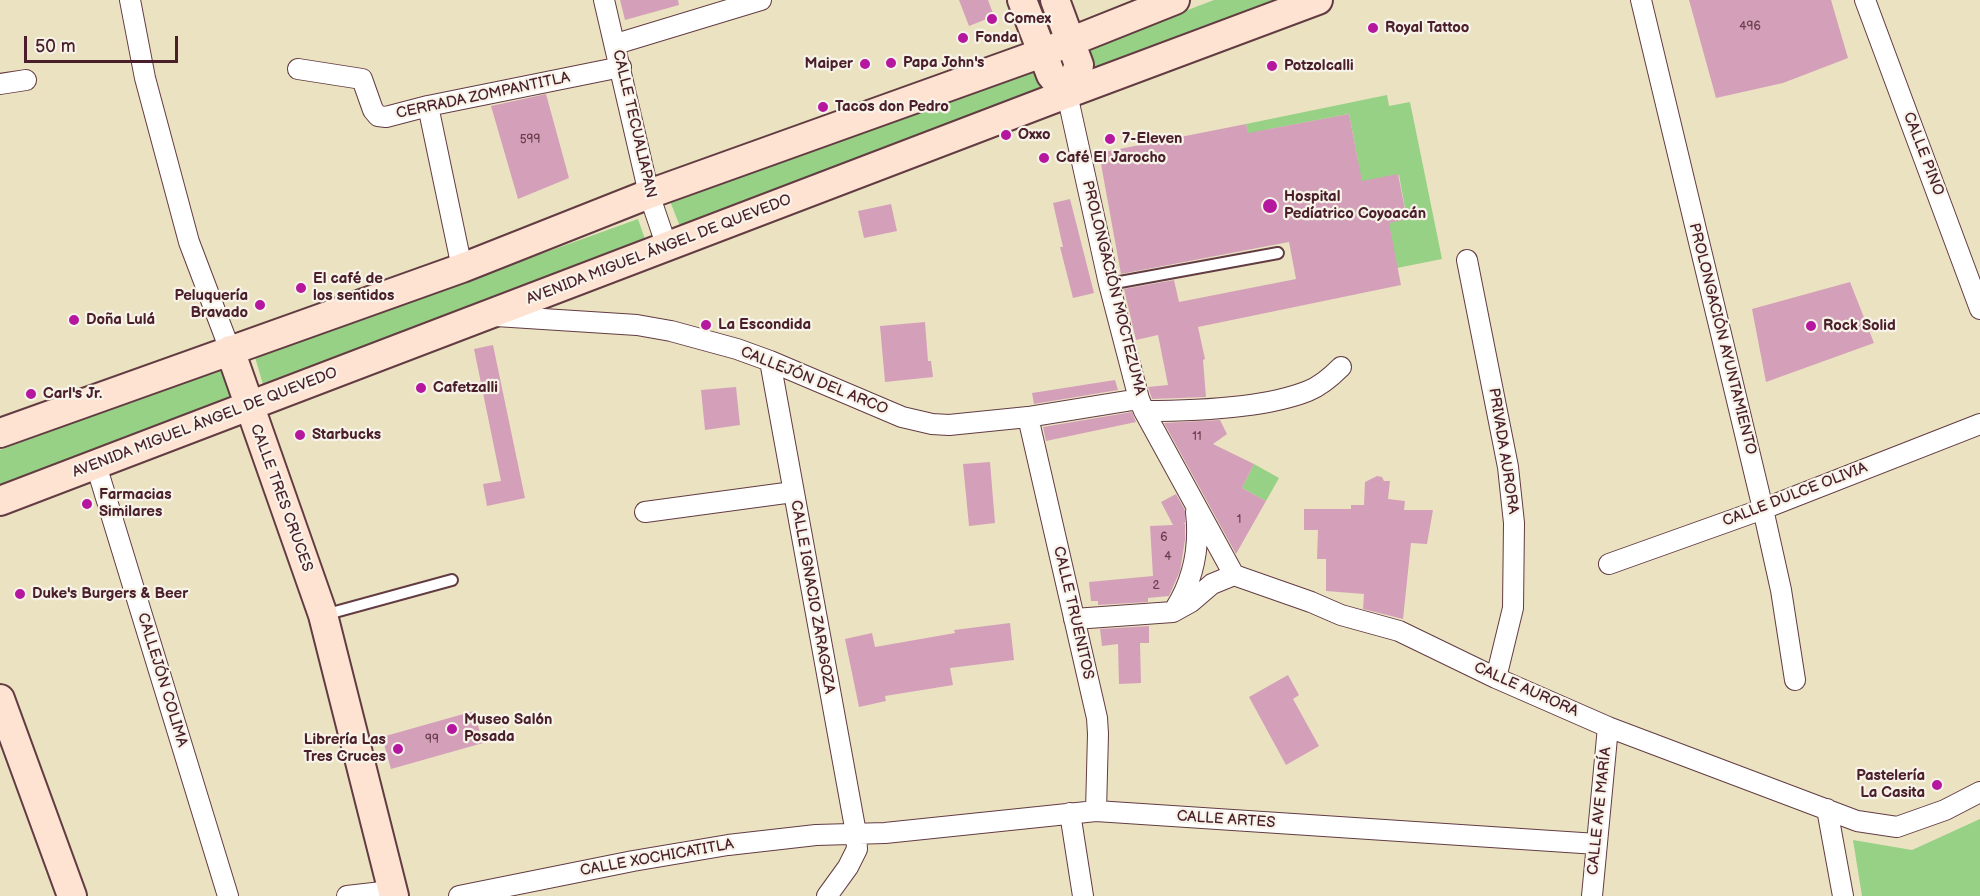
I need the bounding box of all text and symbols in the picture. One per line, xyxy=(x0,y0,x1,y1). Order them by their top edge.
place label: Comex xyxy=(1004,10,1051,28)
marker: Comex xyxy=(985,12,999,26)
place label: Royal Tattoo xyxy=(1385,19,1469,37)
house number: 496 xyxy=(1739,20,1761,34)
marker: Royal Tattoo xyxy=(1366,21,1380,35)
scale bar xyxy=(27,24,182,62)
place label: Fonda xyxy=(975,29,1018,47)
marker: Fonda xyxy=(956,31,970,45)
text: 50 m xyxy=(35,36,76,57)
street label: CALLE TECUALIAPAN xyxy=(608,48,660,200)
place label: Papa John's xyxy=(903,54,984,72)
place label: Maiper xyxy=(805,55,853,73)
marker: Papa John's xyxy=(884,56,898,70)
marker: Maiper xyxy=(858,57,872,71)
place label: Potzolcalli xyxy=(1284,57,1354,75)
marker: Potzolcalli xyxy=(1265,59,1279,73)
street label: CERRADA ZOMPANTITLA xyxy=(395,69,571,123)
place label: Tacos don Pedro xyxy=(835,98,949,116)
marker: Tacos don Pedro xyxy=(816,100,830,114)
street label: CALLE PINO xyxy=(1899,110,1947,198)
place label: Oxxo xyxy=(1018,126,1051,144)
marker: Oxxo xyxy=(999,128,1013,142)
place label: 7-Eleven xyxy=(1122,130,1182,148)
marker: 7-Eleven xyxy=(1103,132,1117,146)
house number: 599 xyxy=(520,133,540,147)
place label: Café El Jarocho xyxy=(1056,149,1166,167)
marker: Café El Jarocho xyxy=(1037,151,1051,165)
street label: PROLONGACIÓN MOCTEZUMA xyxy=(1078,179,1148,397)
place label: Hospital Pedíatrico Coyoacán xyxy=(1284,188,1426,223)
street label: AVENIDA MIGUEL ÁNGEL DE QUEVEDO xyxy=(524,191,794,309)
marker: Hospital Pedíatrico Coyoacán xyxy=(1261,197,1279,215)
street label: PROLONGACIÓN AYUNTAMIENTO xyxy=(1684,221,1760,457)
place label: El café de los sentidos xyxy=(313,270,394,305)
marker: El café de los sentidos xyxy=(294,281,308,295)
place label: Peluquería Bravado xyxy=(175,287,248,322)
marker: Peluquería Bravado xyxy=(253,298,267,312)
place label: Doña Lulá xyxy=(86,311,155,329)
marker: Doña Lulá xyxy=(67,313,81,327)
place label: La Escondida xyxy=(718,316,811,334)
place label: Rock Solid xyxy=(1823,317,1896,335)
marker: La Escondida xyxy=(699,318,713,332)
marker: Rock Solid xyxy=(1804,319,1818,333)
street label: CALLEJÓN DEL ARCO xyxy=(738,343,890,419)
street label: AVENIDA MIGUEL ÁNGEL DE QUEVEDO xyxy=(70,364,340,482)
place label: Cafetzalli xyxy=(433,379,498,397)
marker: Cafetzalli xyxy=(414,381,428,395)
place label: Carl's Jr. xyxy=(43,385,102,403)
marker: Carl's Jr. xyxy=(24,387,38,401)
street label: PRIVADA AURORA xyxy=(1484,387,1522,515)
street label: CALLE TRES CRUCES xyxy=(246,422,316,574)
place label: Starbucks xyxy=(312,426,381,444)
marker: Starbucks xyxy=(293,428,307,442)
house number: 11 xyxy=(1192,430,1202,444)
street label: CALLE DULCE OLIVIA xyxy=(1720,459,1870,531)
place label: Farmacias Similares xyxy=(99,486,172,521)
marker: Farmacias Similares xyxy=(80,497,94,511)
street label: CALLE IGNACIO ZARAGOZA xyxy=(786,499,838,695)
house number: 1 xyxy=(1237,513,1241,527)
house number: 6 xyxy=(1160,531,1168,545)
street label: CALLE TRUENITOS xyxy=(1049,545,1097,681)
house number: 4 xyxy=(1164,550,1172,564)
house number: 2 xyxy=(1152,579,1160,593)
place label: Duke's Burgers & Beer xyxy=(32,585,188,603)
marker: Duke's Burgers & Beer xyxy=(13,587,27,601)
street label: CALLEJÓN COLIMA xyxy=(133,611,191,749)
street label: CALLE AURORA xyxy=(1471,659,1581,721)
place label: Museo Salón Posada xyxy=(464,711,552,746)
marker: Museo Salón Posada xyxy=(445,722,459,736)
place label: Librería Las Tres Cruces xyxy=(304,731,386,766)
house number: 99 xyxy=(425,733,439,747)
marker: Librería Las Tres Cruces xyxy=(391,742,405,756)
street label: CALLE AVE MARÍA xyxy=(1584,746,1616,876)
place label: Pastelería La Casita xyxy=(1856,767,1925,802)
marker: Pastelería La Casita xyxy=(1930,778,1944,792)
street label: CALLE ARTES xyxy=(1176,808,1276,832)
street label: CALLE XOCHICATITLA xyxy=(579,836,735,880)

